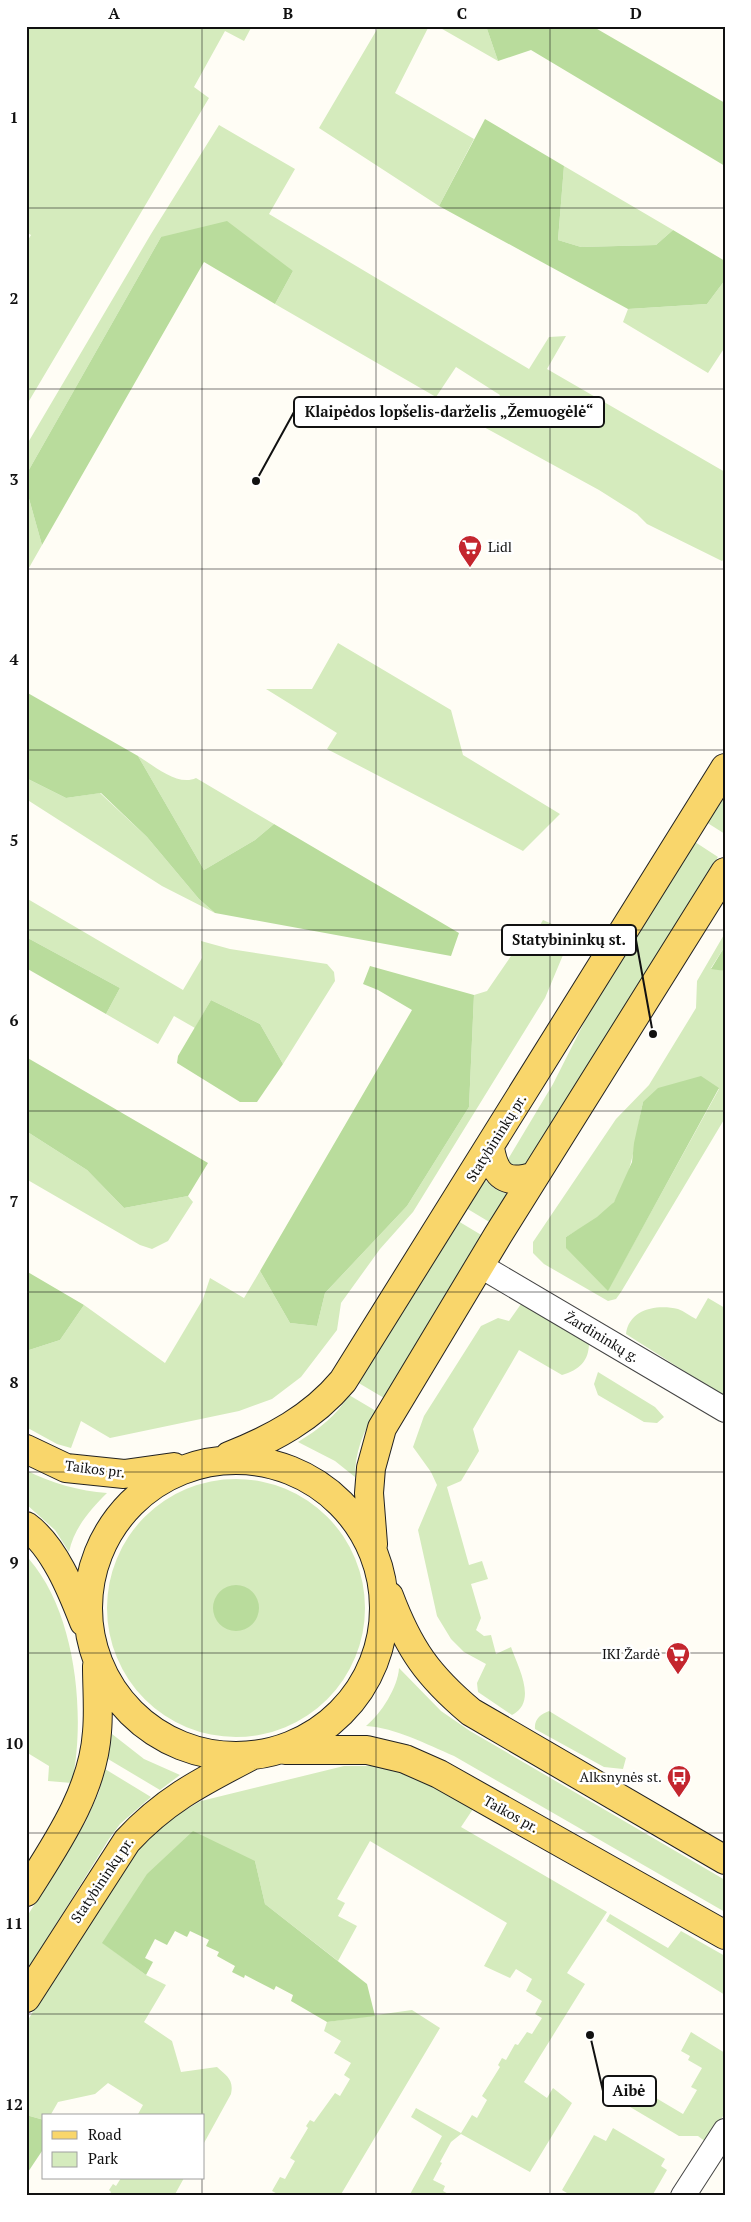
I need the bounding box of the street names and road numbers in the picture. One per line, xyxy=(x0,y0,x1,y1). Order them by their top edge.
street label: Statybininkų pr. xyxy=(461,1090,530,1185)
street label: Žardininkų g. xyxy=(561,1307,643,1366)
street label: Taikos pr. xyxy=(64,1455,126,1482)
street label: Taikos pr. xyxy=(480,1791,542,1837)
street label: Statybininkų pr. xyxy=(66,1833,137,1926)

